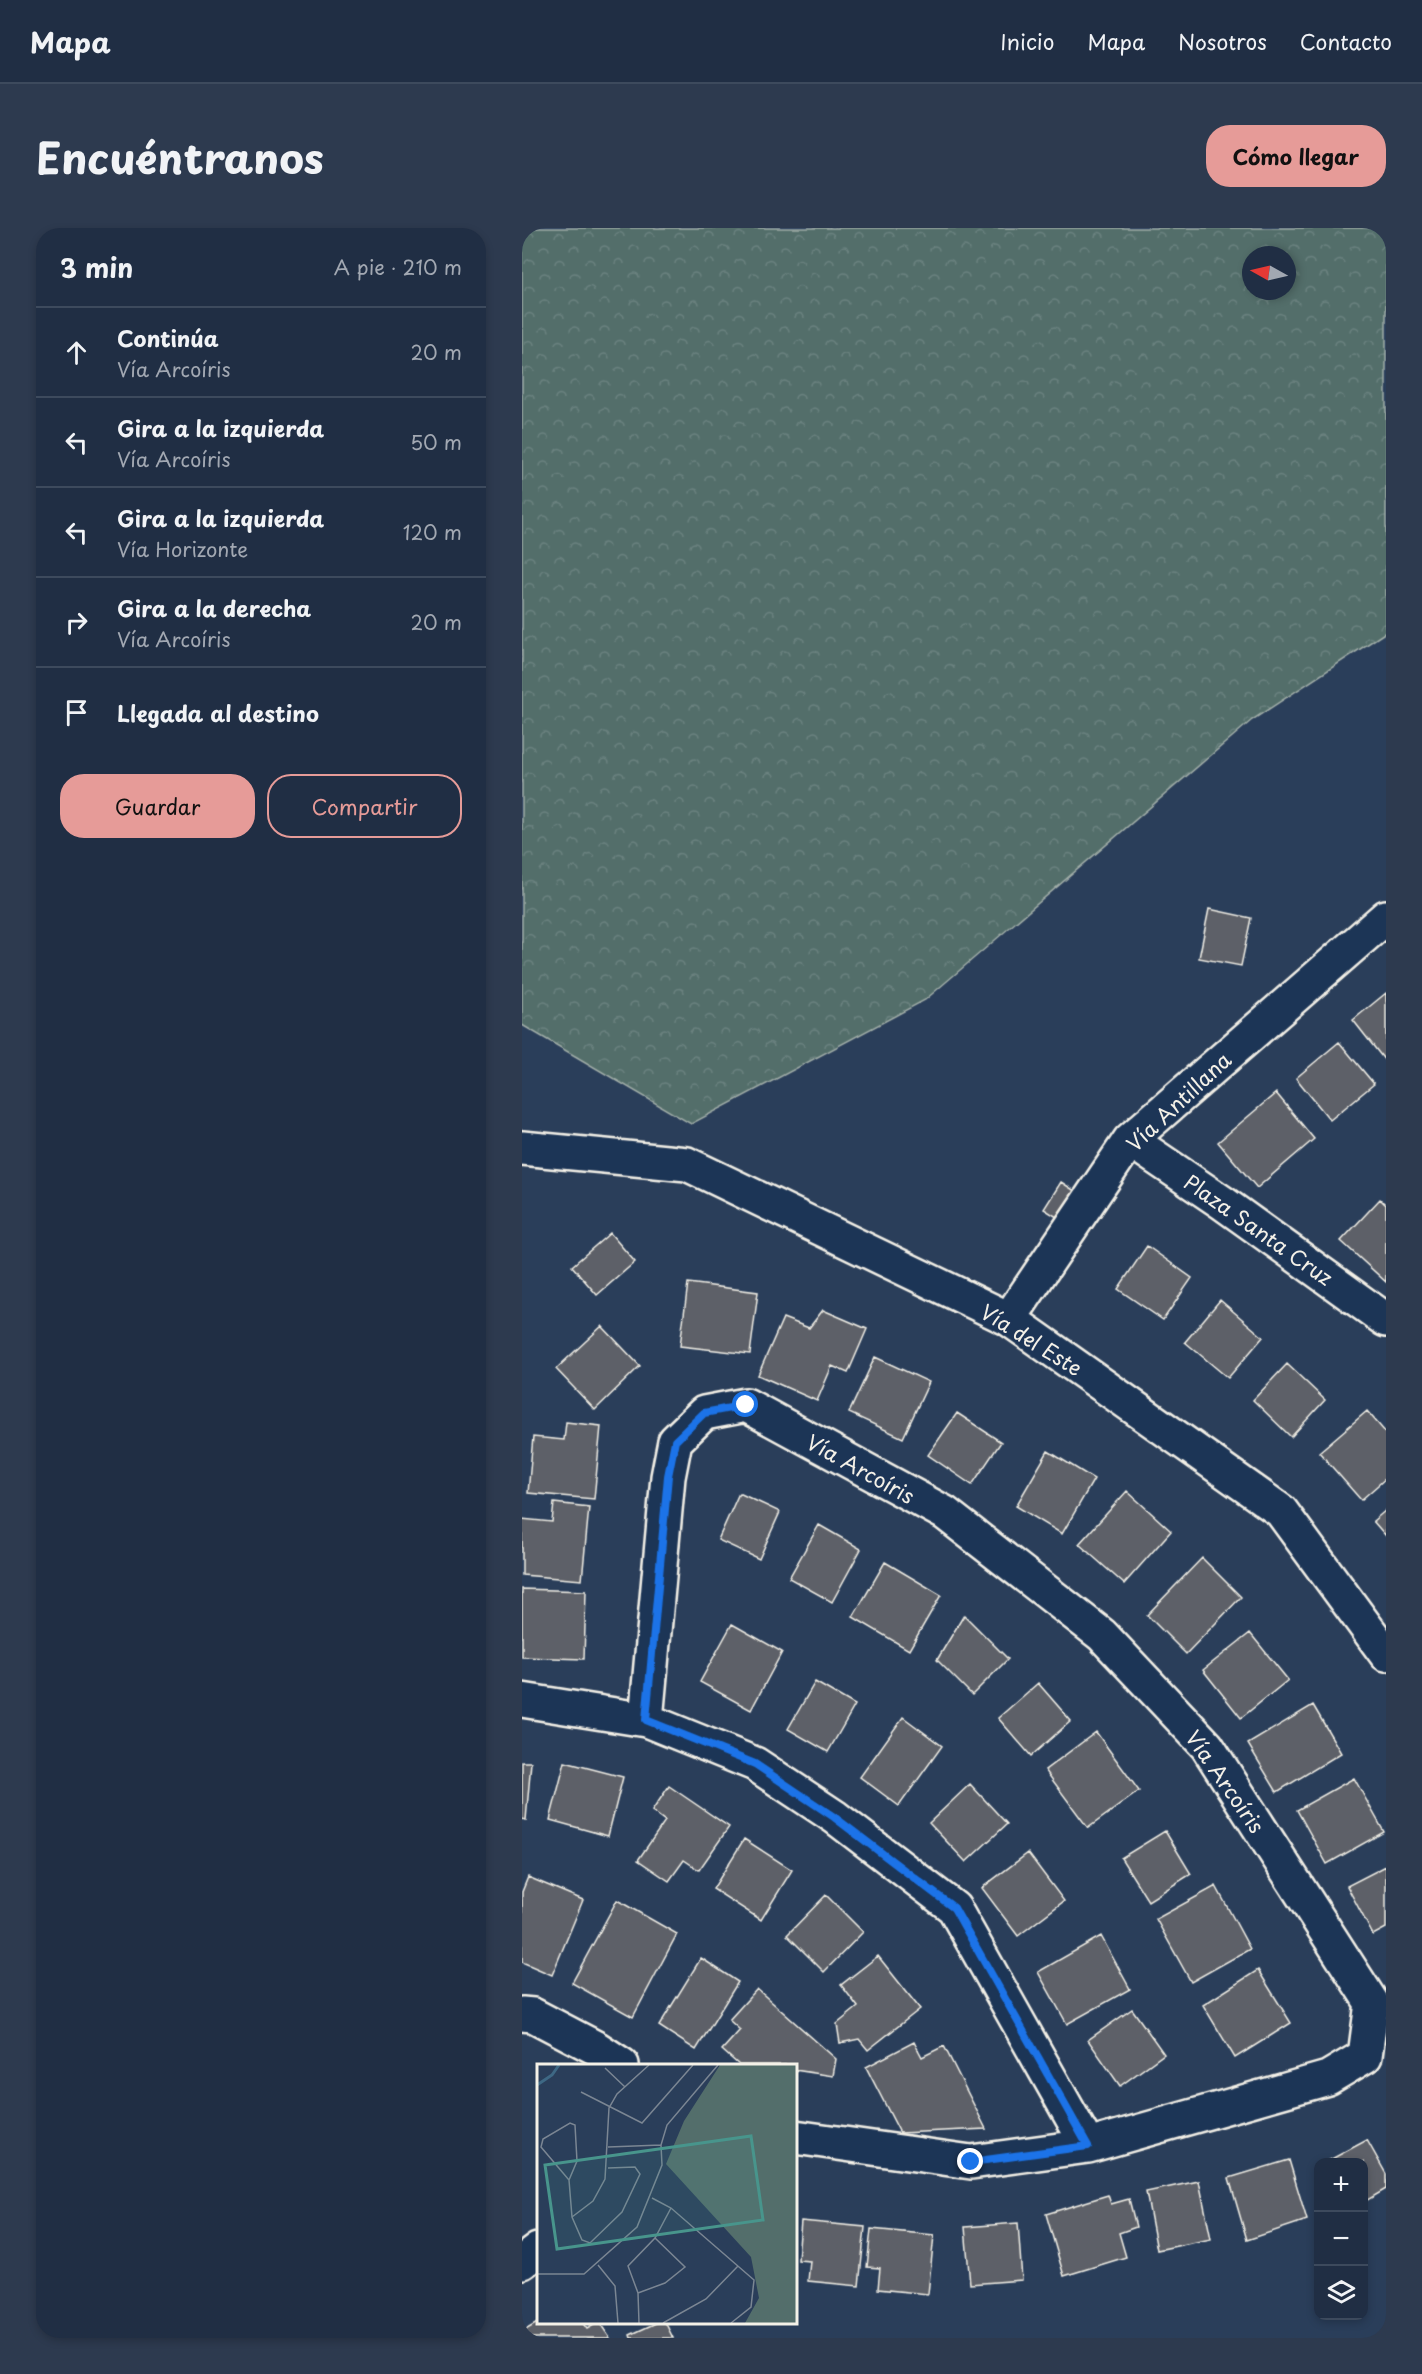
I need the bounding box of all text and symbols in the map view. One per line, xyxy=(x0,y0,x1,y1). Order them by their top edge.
text: Mapa xyxy=(30,20,111,63)
text: Inicio xyxy=(1000,25,1054,57)
text: Mapa xyxy=(1087,25,1145,57)
text: Nosotros xyxy=(1178,25,1267,57)
text: Contacto xyxy=(1300,25,1392,57)
text: Encuéntranos xyxy=(36,125,324,188)
button: Cómo llegar xyxy=(1206,125,1386,187)
north arrow xyxy=(1242,246,1296,300)
text: 3 min xyxy=(60,248,133,287)
text: A pie · 210 m xyxy=(334,252,462,282)
text: Continúa xyxy=(117,321,219,354)
icon: ahead xyxy=(60,336,93,369)
text: 20 m xyxy=(410,337,462,367)
text: Vía Arcoíris xyxy=(117,354,231,384)
text: Gira a la izquierda xyxy=(117,411,324,444)
icon: left xyxy=(60,426,93,459)
text: 50 m xyxy=(410,427,462,457)
text: Vía Arcoíris xyxy=(117,444,231,474)
text: Gira a la izquierda xyxy=(117,501,324,534)
icon: left xyxy=(60,516,93,549)
text: 120 m xyxy=(403,517,462,547)
text: Vía Horizonte xyxy=(117,534,248,564)
text: Gira a la derecha xyxy=(117,591,311,624)
icon: right xyxy=(60,606,93,639)
text: 20 m xyxy=(410,607,462,637)
text: Vía Arcoíris xyxy=(117,624,231,654)
icon: arrive xyxy=(60,696,93,729)
text: Llegada al destino xyxy=(117,696,319,729)
button: Guardar xyxy=(60,774,255,838)
button: Compartir xyxy=(267,774,462,838)
street label: Vía Antillana xyxy=(1118,1043,1238,1158)
street label: Plaza Santa Cruz xyxy=(1178,1166,1340,1292)
street label: Vía del Este xyxy=(975,1295,1089,1383)
route start xyxy=(732,1391,758,1417)
street label: Vía Arcoíris xyxy=(801,1425,921,1511)
street label: Vía Arcoíris xyxy=(1179,1723,1273,1839)
inset map xyxy=(537,2064,796,2323)
route end xyxy=(957,2148,983,2174)
map controls xyxy=(1314,2158,1368,2320)
button: + xyxy=(1314,2158,1368,2212)
button: − xyxy=(1314,2212,1368,2266)
button: layers xyxy=(1314,2266,1368,2320)

